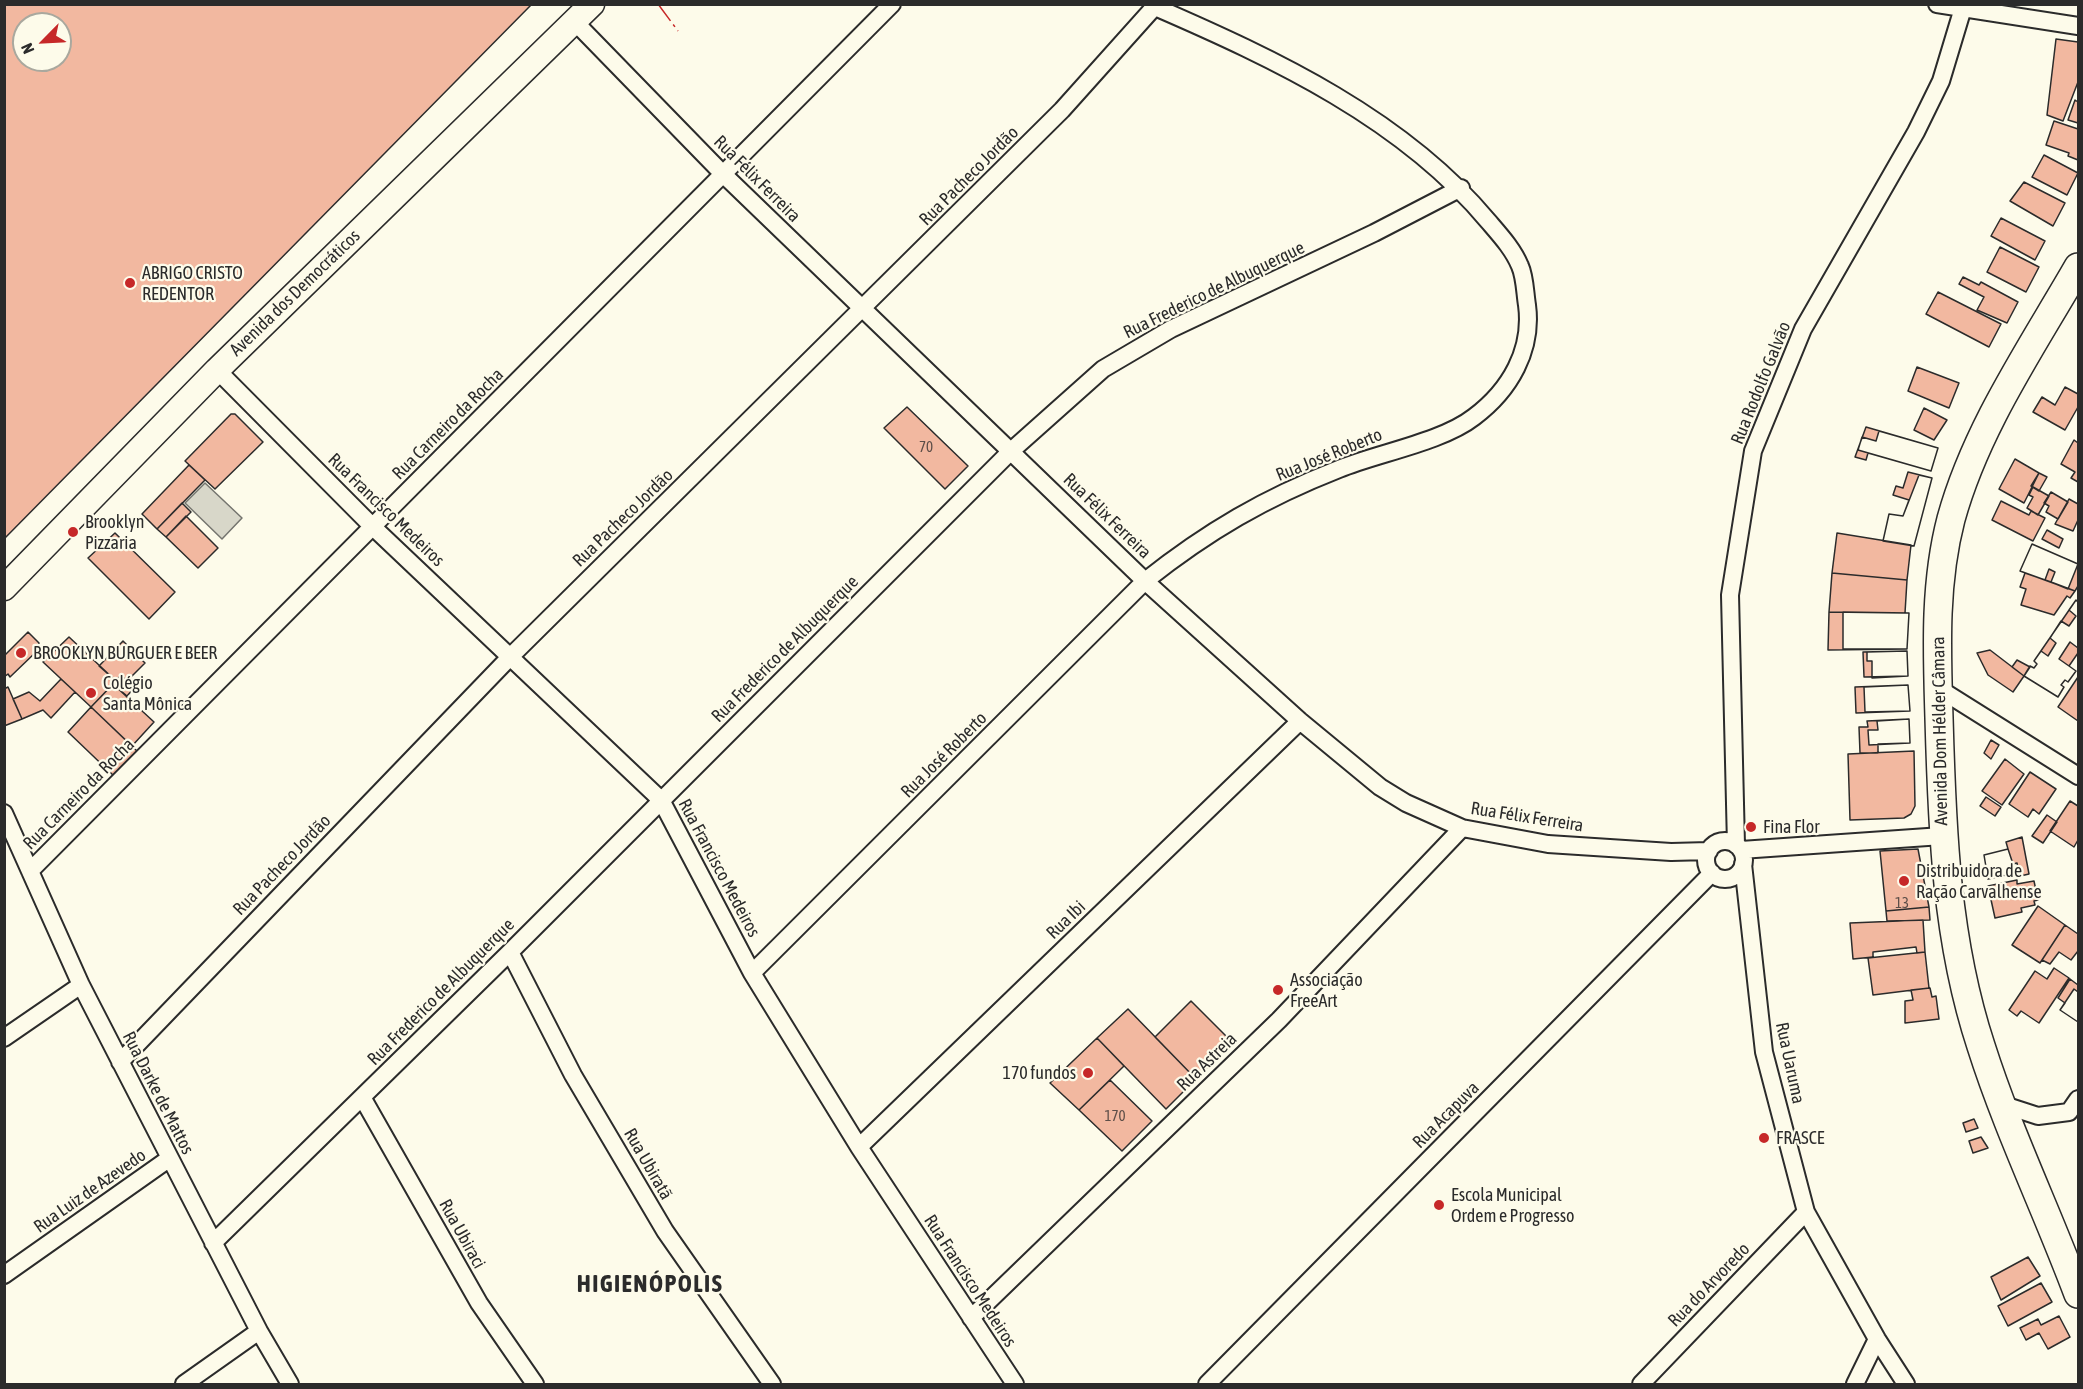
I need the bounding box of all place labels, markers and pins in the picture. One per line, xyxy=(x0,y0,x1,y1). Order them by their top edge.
place label: ABRIGO CRISTO REDENTOR xyxy=(142,262,243,304)
marker: ABRIGO CRISTO REDENTOR xyxy=(123,276,137,290)
place label: Brooklyn Pizzaria xyxy=(85,511,144,554)
marker: Brooklyn Pizzaria xyxy=(66,525,80,539)
place label: BROOKLYN BURGUER E BEER xyxy=(33,642,217,664)
marker: BROOKLYN BURGUER E BEER xyxy=(14,646,28,660)
place label: Colégio Santa Mônica xyxy=(103,672,192,714)
marker: Colégio Santa Mônica xyxy=(84,686,98,700)
place label: Fina Flor xyxy=(1763,816,1820,838)
marker: Fina Flor xyxy=(1744,820,1758,834)
place label: Distribuidora de Ração Carvalhense xyxy=(1916,860,2042,902)
marker: Distribuidora de Ração Carvalhense xyxy=(1897,874,1911,888)
place label: Associação FreeArt xyxy=(1290,969,1363,1012)
marker: Associação FreeArt xyxy=(1271,983,1285,997)
place label: 170 fundos xyxy=(1002,1062,1076,1084)
marker: 170 fundos xyxy=(1081,1066,1095,1080)
place label: FRASCE xyxy=(1776,1127,1824,1149)
marker: FRASCE xyxy=(1757,1131,1771,1145)
place label: Escola Municipal Ordem e Progresso xyxy=(1451,1184,1575,1226)
marker: Escola Municipal Ordem e Progresso xyxy=(1432,1198,1446,1212)

